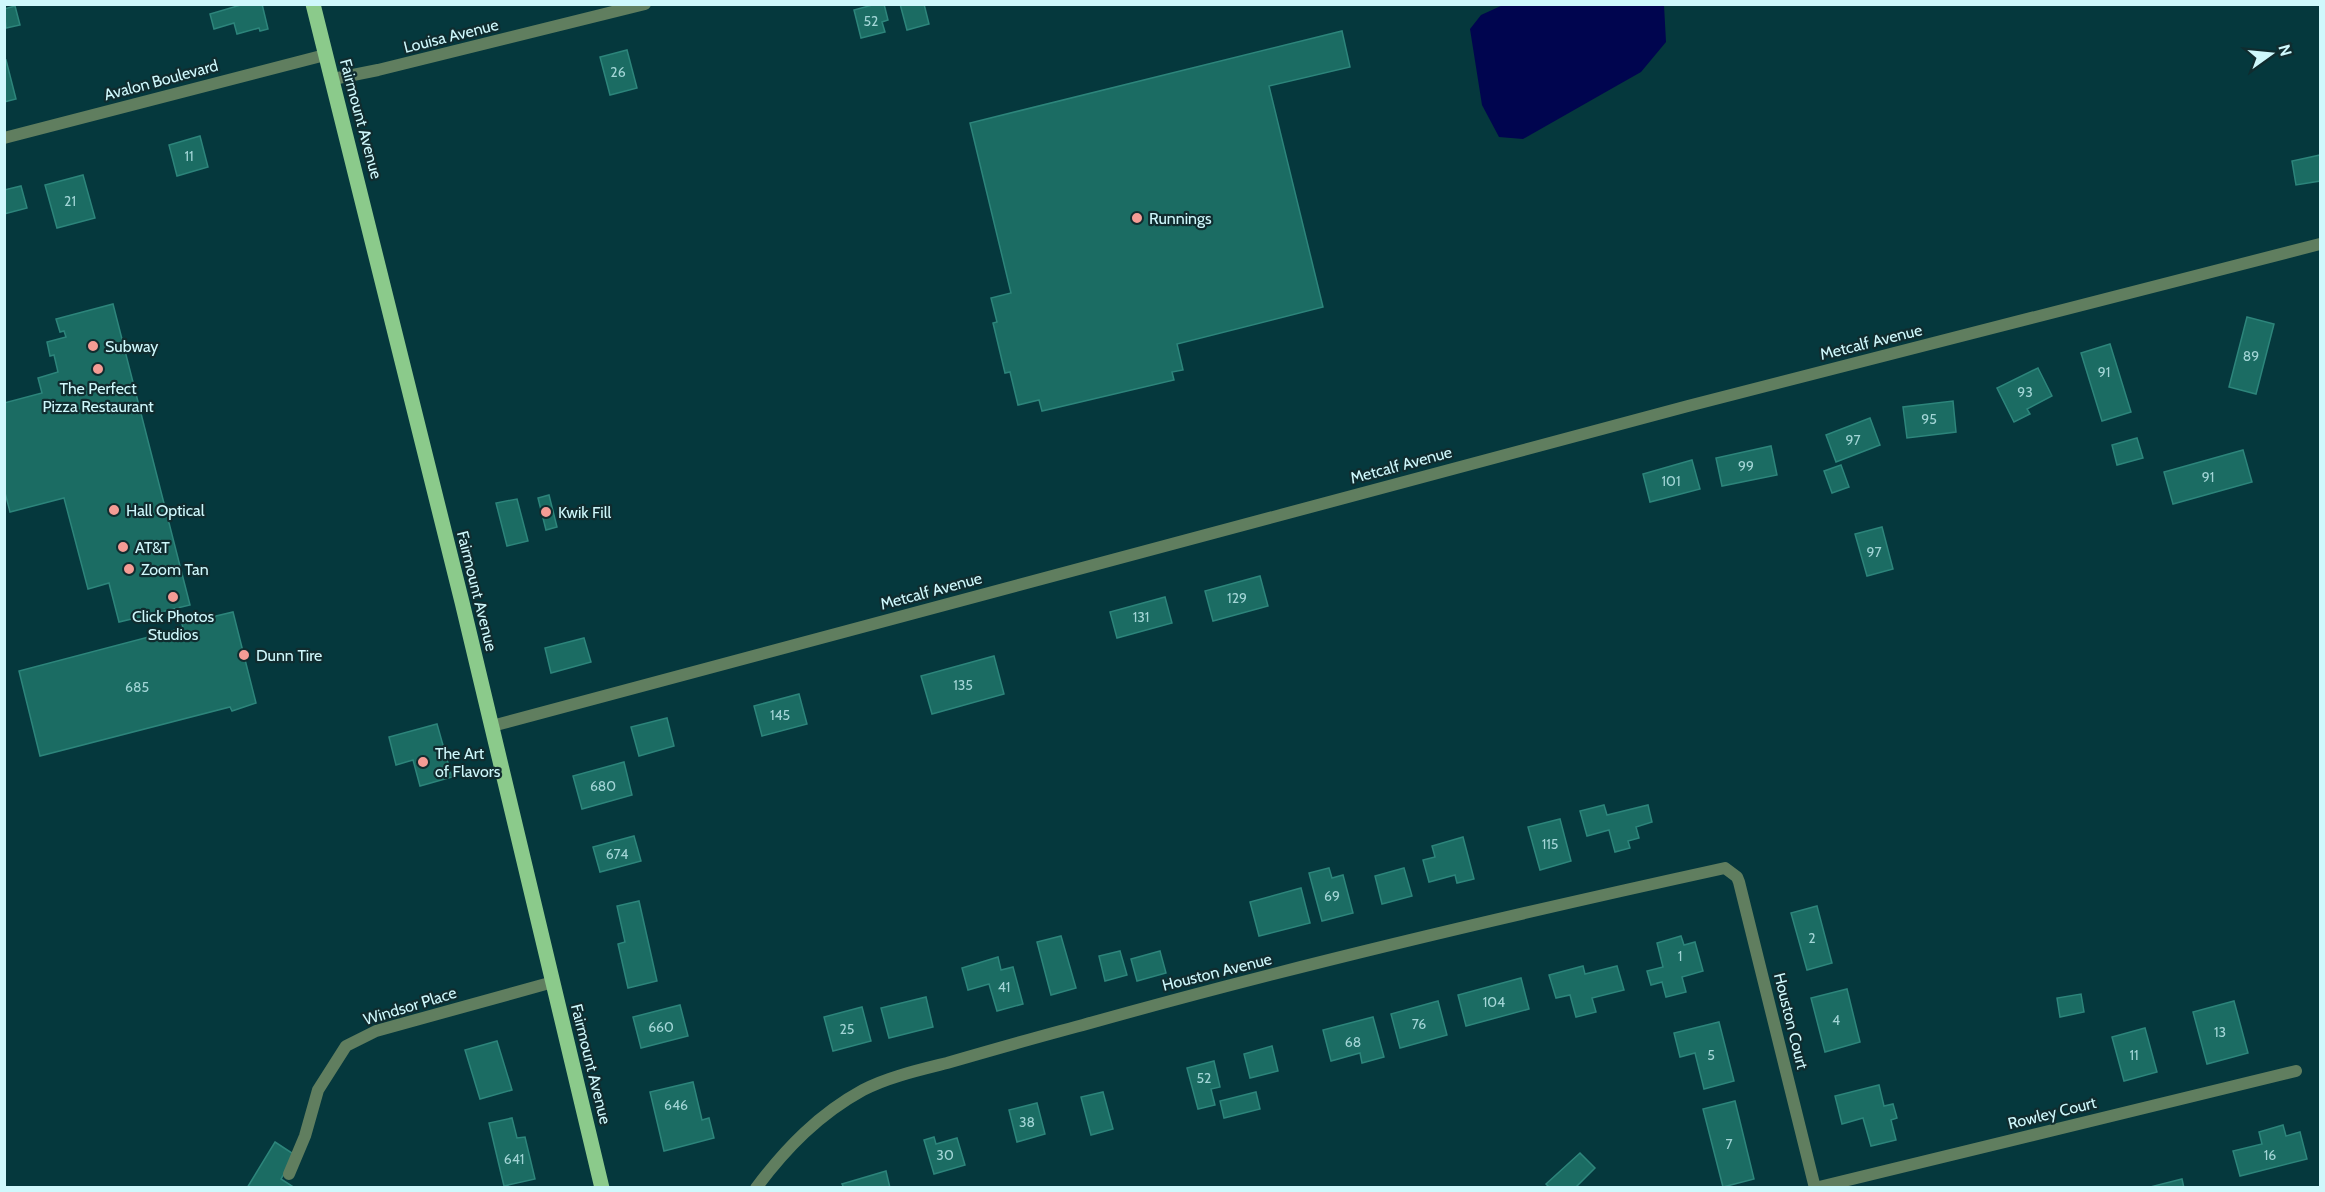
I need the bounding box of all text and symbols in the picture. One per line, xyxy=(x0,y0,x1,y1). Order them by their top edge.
house number: 52 xyxy=(864,12,878,30)
street label: Louisa Avenue xyxy=(402,15,500,57)
north arrow xyxy=(2241,24,2301,84)
text: N xyxy=(2274,42,2296,58)
street label: Avalon Boulevard xyxy=(102,56,220,104)
street label: Fairmount Avenue xyxy=(336,57,386,181)
house number: 26 xyxy=(610,63,626,81)
house number: 11 xyxy=(184,147,194,165)
house number: 21 xyxy=(64,192,76,210)
place label: Runnings xyxy=(1149,209,1212,228)
marker: Runnings xyxy=(1130,211,1144,225)
street label: Metcalf Avenue xyxy=(1818,320,1924,364)
place label: Subway xyxy=(105,337,158,356)
marker: Subway xyxy=(86,339,100,353)
house number: 89 xyxy=(2243,347,2259,365)
marker: The Perfect Pizza Restaurant xyxy=(91,362,105,376)
house number: 91 xyxy=(2098,363,2110,381)
place label: The Perfect Pizza Restaurant xyxy=(42,379,154,416)
house number: 93 xyxy=(2017,383,2033,401)
house number: 95 xyxy=(1921,410,1937,428)
house number: 97 xyxy=(1846,431,1861,449)
street label: Metcalf Avenue xyxy=(1348,442,1454,488)
house number: 99 xyxy=(1738,457,1754,475)
house number: 91 xyxy=(2202,468,2214,486)
house number: 101 xyxy=(1662,472,1680,490)
place label: Hall Optical xyxy=(126,501,205,520)
marker: Hall Optical xyxy=(107,503,121,517)
place label: Kwik Fill xyxy=(558,503,612,522)
marker: Kwik Fill xyxy=(539,505,553,519)
street label: Fairmount Avenue xyxy=(453,529,501,653)
place label: AT&T xyxy=(135,538,170,557)
marker: AT&T xyxy=(116,540,130,554)
house number: 97 xyxy=(1867,543,1882,561)
place label: Zoom Tan xyxy=(141,560,209,579)
marker: Zoom Tan xyxy=(122,562,136,576)
street label: Metcalf Avenue xyxy=(878,568,984,614)
house number: 129 xyxy=(1227,589,1247,607)
marker: Click Photos Studios xyxy=(166,590,180,604)
place label: Click Photos Studios xyxy=(132,607,214,644)
house number: 131 xyxy=(1133,608,1149,626)
place label: Dunn Tire xyxy=(256,646,322,665)
marker: Dunn Tire xyxy=(237,648,251,662)
house number: 135 xyxy=(953,676,973,694)
house number: 685 xyxy=(125,678,149,696)
house number: 145 xyxy=(770,706,790,724)
place label: The Art of Flavors xyxy=(435,744,501,781)
marker: The Art of Flavors xyxy=(416,755,430,769)
house number: 680 xyxy=(590,777,616,795)
house number: 115 xyxy=(1542,835,1558,853)
house number: 674 xyxy=(606,845,628,863)
house number: 69 xyxy=(1324,887,1340,905)
house number: 2 xyxy=(1808,929,1816,947)
house number: 1 xyxy=(1678,947,1682,965)
street label: Houston Avenue xyxy=(1160,949,1274,995)
street label: Houston Court xyxy=(1770,971,1812,1072)
house number: 41 xyxy=(998,978,1010,996)
street label: Windsor Place xyxy=(361,983,459,1029)
house number: 104 xyxy=(1483,993,1505,1011)
street label: Fairmount Avenue xyxy=(567,1002,615,1126)
house number: 4 xyxy=(1832,1011,1840,1029)
house number: 76 xyxy=(1412,1015,1426,1033)
house number: 660 xyxy=(648,1018,674,1036)
house number: 25 xyxy=(840,1020,854,1038)
house number: 13 xyxy=(2214,1023,2226,1041)
house number: 68 xyxy=(1345,1033,1361,1051)
house number: 5 xyxy=(1707,1046,1715,1064)
house number: 11 xyxy=(2129,1046,2139,1064)
house number: 52 xyxy=(1197,1069,1211,1087)
street label: Rowley Court xyxy=(2006,1093,2099,1133)
house number: 646 xyxy=(664,1096,688,1114)
house number: 38 xyxy=(1019,1113,1035,1131)
house number: 7 xyxy=(1725,1135,1733,1153)
house number: 30 xyxy=(936,1146,954,1164)
house number: 16 xyxy=(2264,1146,2276,1164)
house number: 641 xyxy=(504,1150,524,1168)

